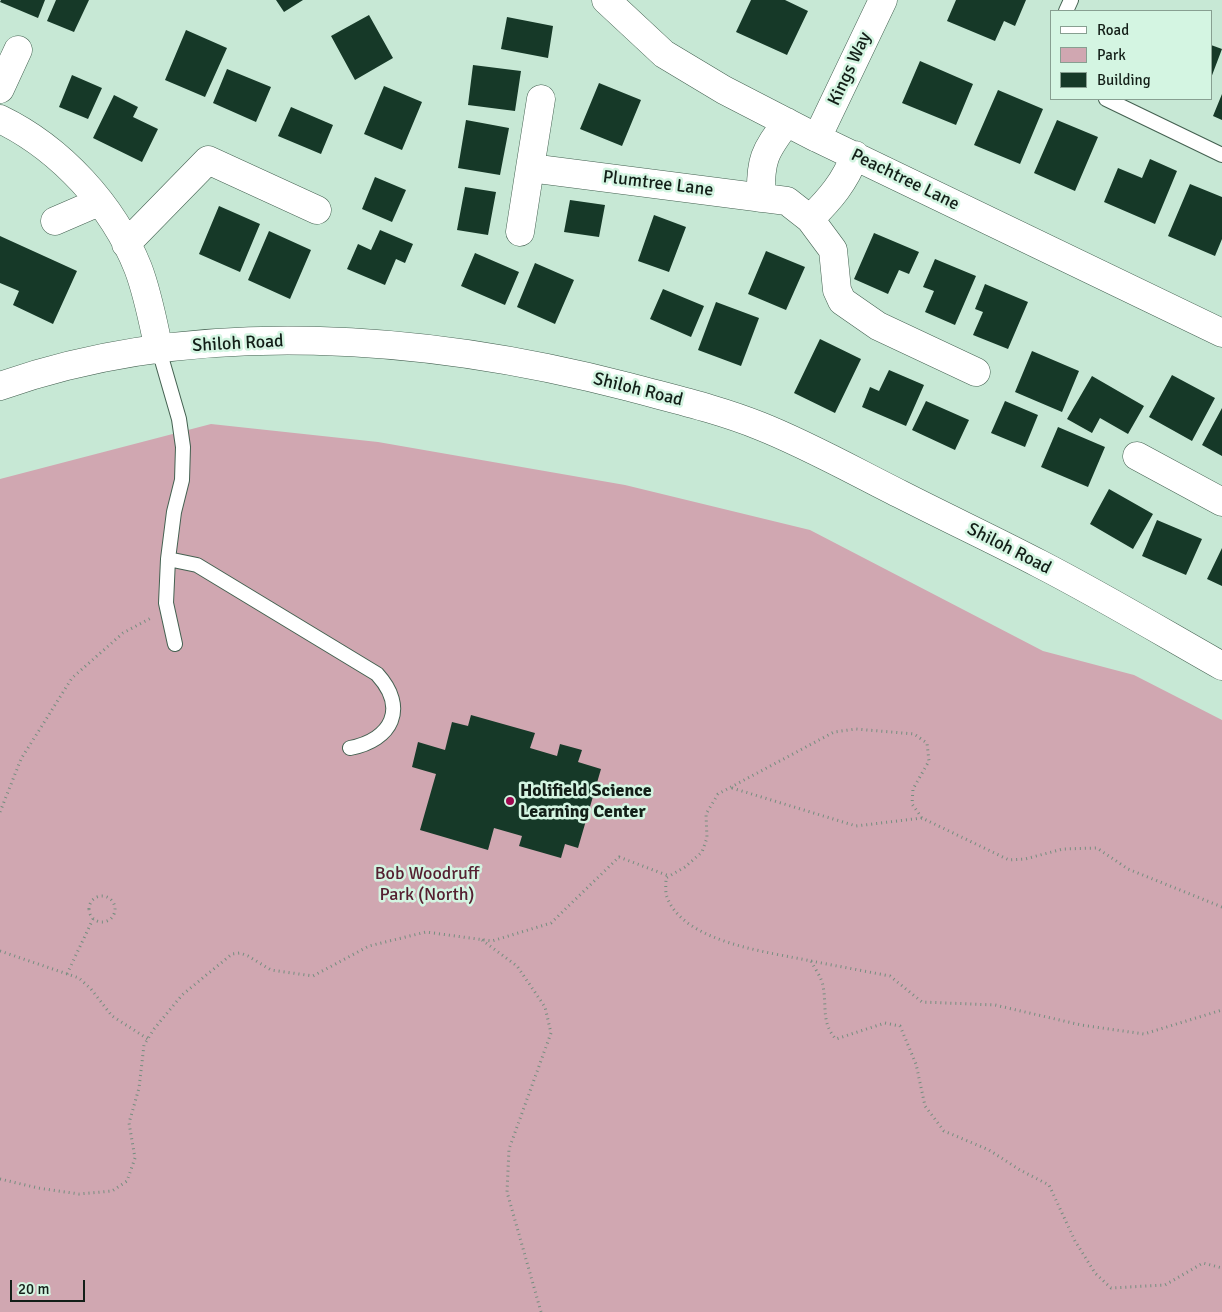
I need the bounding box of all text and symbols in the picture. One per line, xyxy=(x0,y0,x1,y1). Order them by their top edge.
legend xyxy=(1050,10,1212,100)
text: Road xyxy=(1097,21,1129,39)
street label: Kings Way xyxy=(824,29,876,109)
text: Park xyxy=(1097,46,1126,64)
text: Building xyxy=(1097,71,1151,89)
street label: Peachtree Lane xyxy=(847,144,963,216)
street label: Plumtree Lane xyxy=(601,167,715,201)
street label: Shiloh Road xyxy=(192,331,284,357)
street label: Shiloh Road xyxy=(591,368,685,412)
street label: Shiloh Road xyxy=(963,519,1055,579)
place label: Holifield Science Learning Center xyxy=(520,780,652,822)
marker: Holifield Science Learning Center xyxy=(504,795,516,807)
park label: Bob Woodruff Park (North) xyxy=(375,863,479,906)
scale bar xyxy=(12,1270,88,1302)
text: 20 m xyxy=(18,1280,49,1298)

